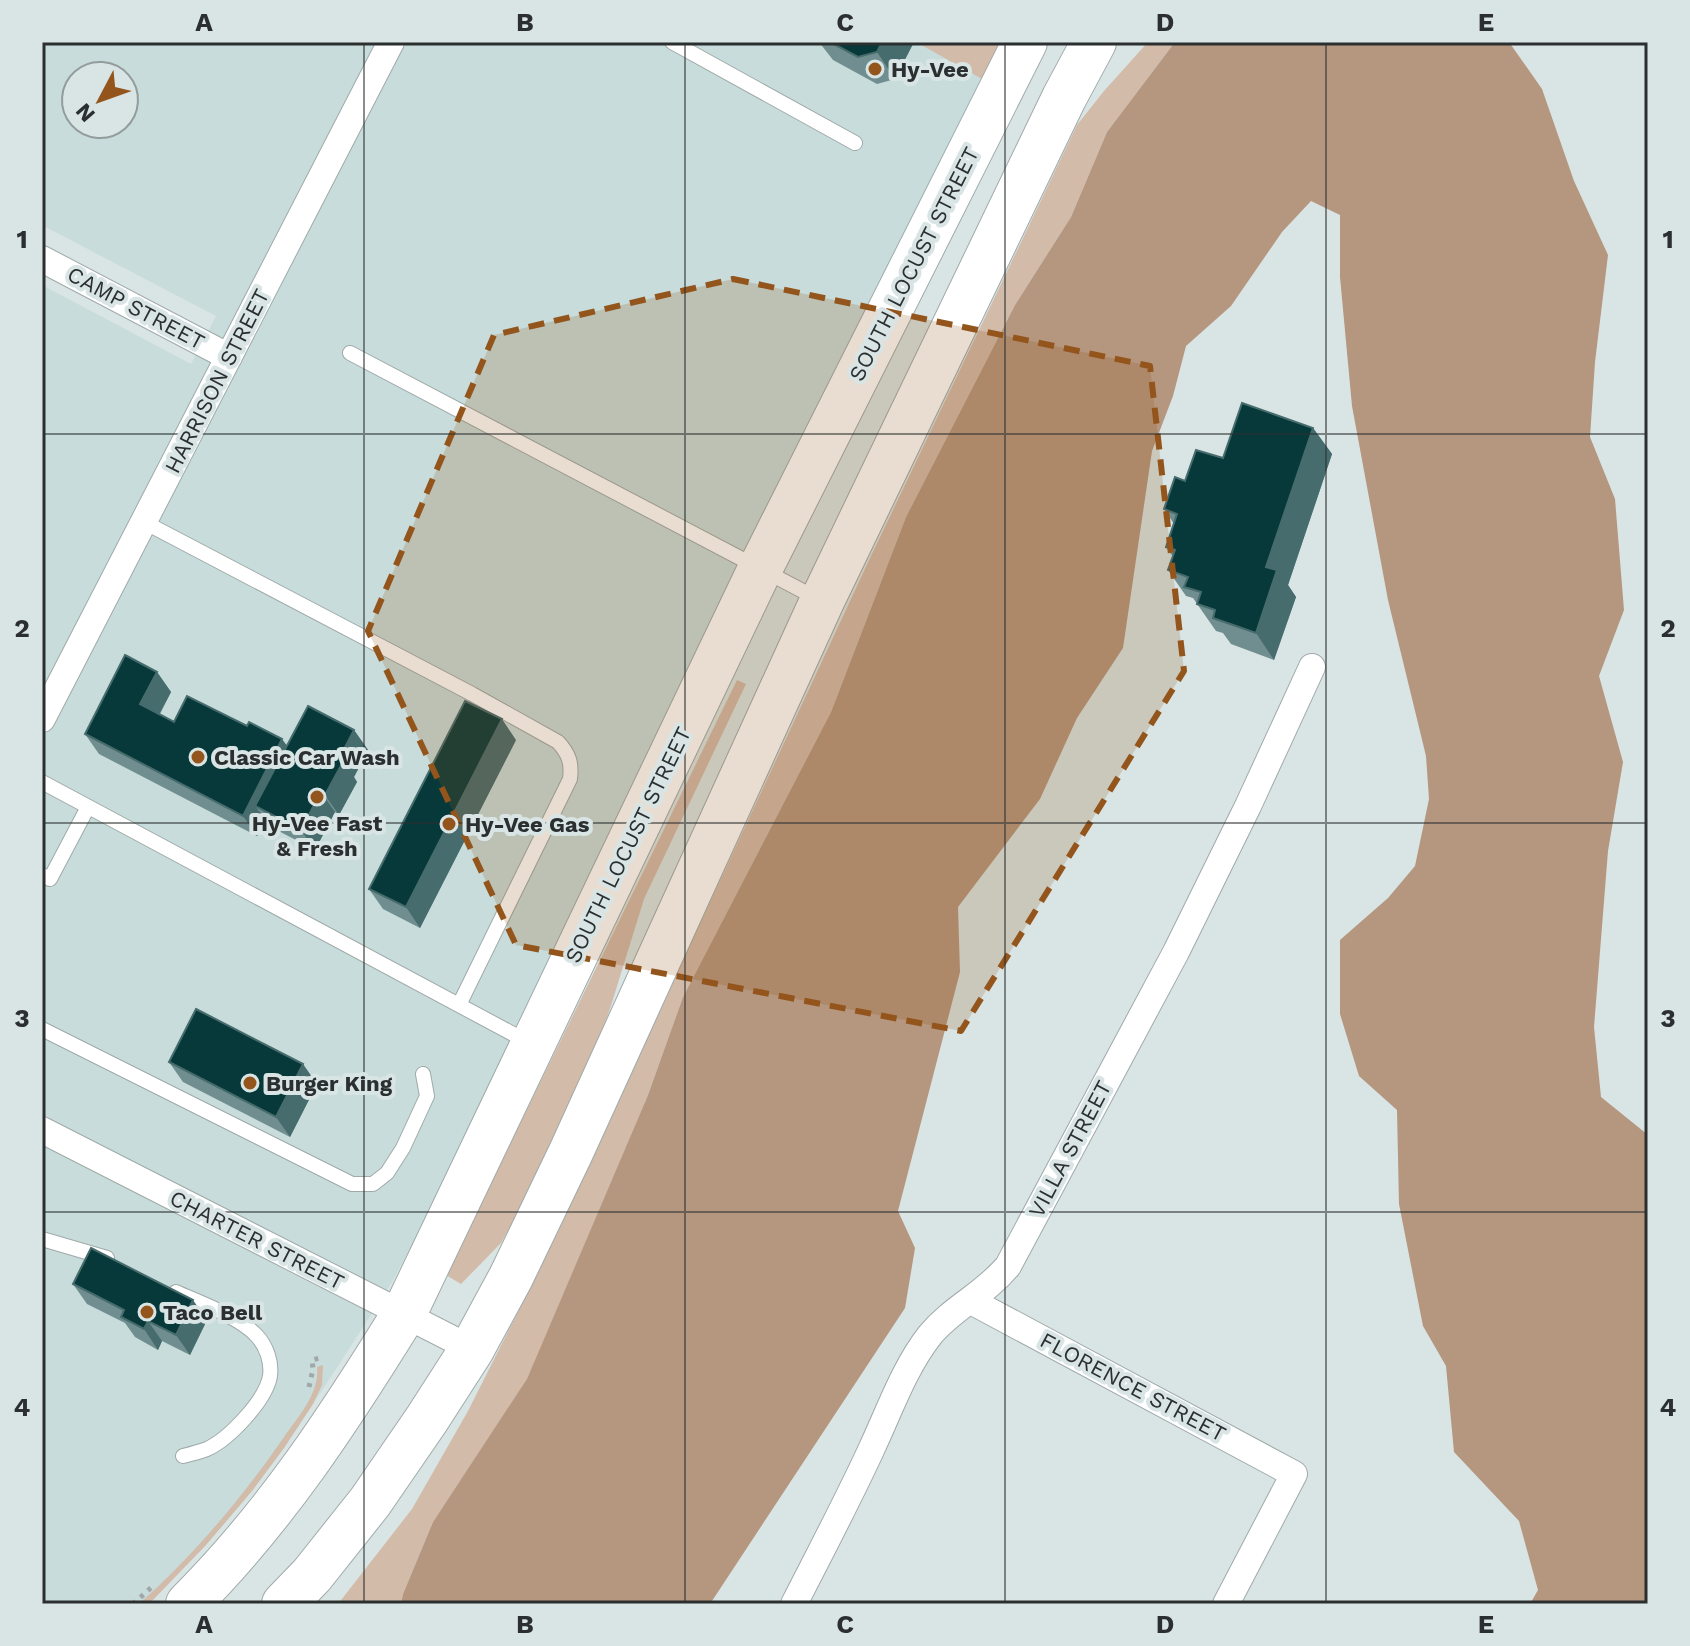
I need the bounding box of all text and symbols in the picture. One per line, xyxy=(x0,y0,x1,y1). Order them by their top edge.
text: A xyxy=(195,7,213,37)
text: B xyxy=(516,7,534,37)
text: C xyxy=(836,7,854,37)
text: D xyxy=(1156,7,1174,37)
text: E xyxy=(1478,7,1494,37)
place label: Hy-Vee xyxy=(891,57,969,82)
north arrow xyxy=(60,60,140,140)
marker: Hy-Vee xyxy=(866,60,884,78)
text: N xyxy=(70,98,100,127)
street label: SOUTH LOCUST STREET xyxy=(844,143,984,385)
text: 1 xyxy=(16,224,28,254)
text: 1 xyxy=(1662,224,1674,254)
street label: CAMP STREET xyxy=(63,261,209,355)
street label: HARRISON STREET xyxy=(160,285,274,477)
text: 2 xyxy=(14,613,30,643)
text: 2 xyxy=(1660,613,1676,643)
street label: SOUTH LOCUST STREET xyxy=(560,723,696,967)
place label: Classic Car Wash xyxy=(214,745,400,770)
marker: Classic Car Wash xyxy=(189,748,207,766)
marker: Hy-Vee Fast & Fresh xyxy=(308,788,326,806)
place label: Hy-Vee Fast & Fresh xyxy=(252,811,383,861)
place label: Hy-Vee Gas xyxy=(465,812,590,837)
marker: Hy-Vee Gas xyxy=(440,815,458,833)
text: 3 xyxy=(14,1003,30,1033)
text: 3 xyxy=(1660,1003,1676,1033)
place label: Burger King xyxy=(266,1071,393,1096)
marker: Burger King xyxy=(241,1074,259,1092)
street label: VILLA STREET xyxy=(1024,1076,1116,1222)
street label: CHARTER STREET xyxy=(166,1185,348,1295)
place label: Taco Bell xyxy=(163,1300,263,1325)
marker: Taco Bell xyxy=(138,1303,156,1321)
street label: FLORENCE STREET xyxy=(1036,1327,1230,1447)
text: 4 xyxy=(14,1392,31,1422)
text: 4 xyxy=(1660,1392,1677,1422)
text: A xyxy=(195,1609,213,1639)
text: B xyxy=(516,1609,534,1639)
text: C xyxy=(836,1609,854,1639)
text: D xyxy=(1156,1609,1174,1639)
text: E xyxy=(1478,1609,1494,1639)

